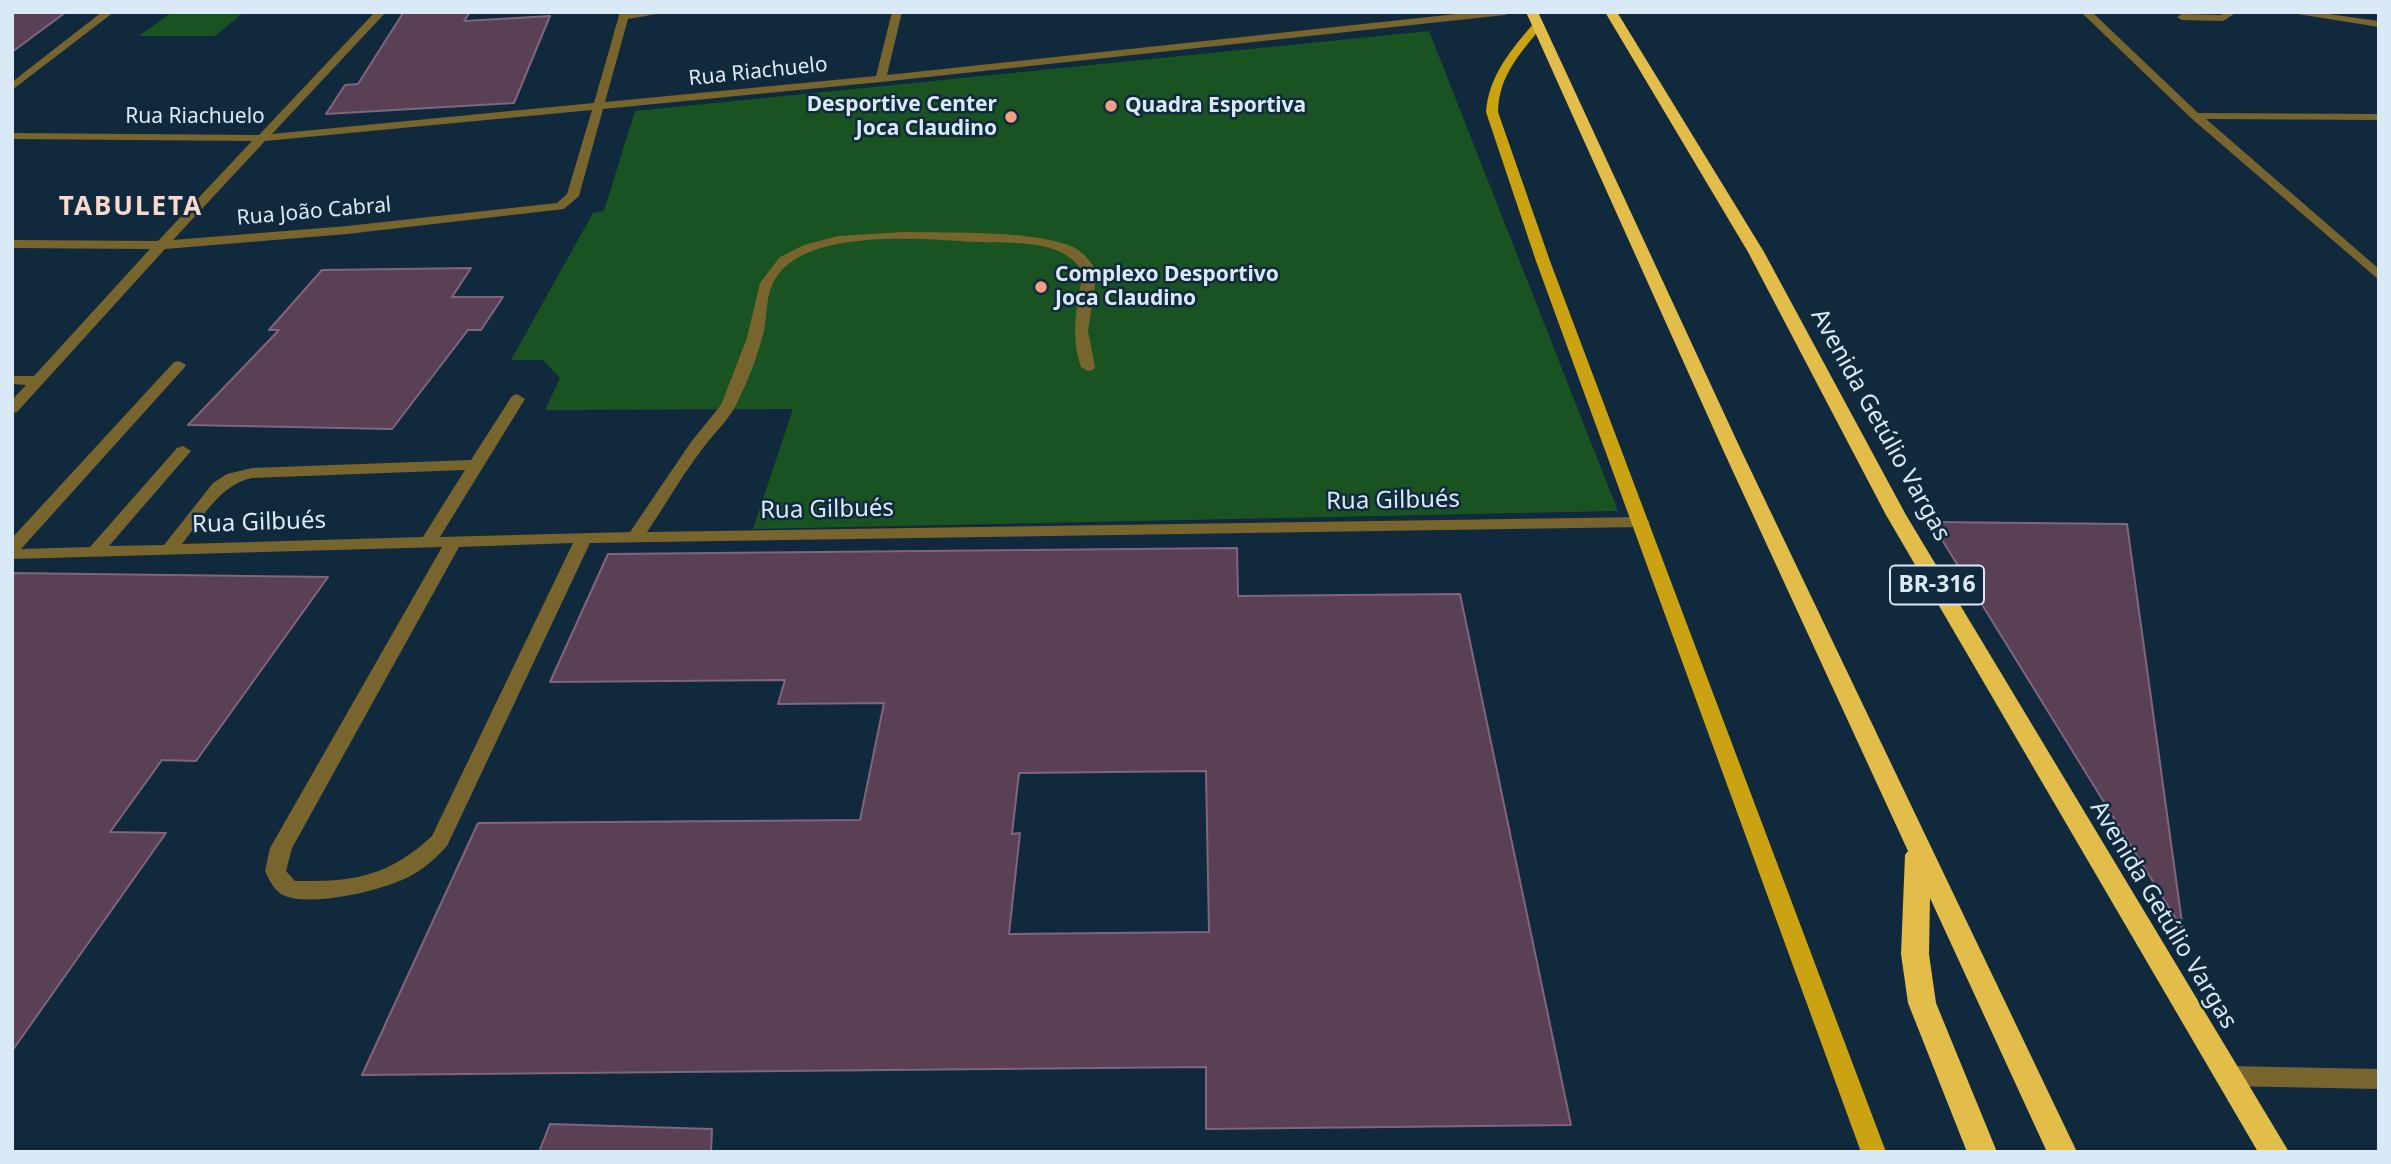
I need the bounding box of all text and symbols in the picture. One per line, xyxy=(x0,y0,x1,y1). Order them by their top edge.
street label: Rua Riachuelo xyxy=(687,52,829,92)
place label: Desportive Center Joca Claudino xyxy=(807,92,997,142)
place label: Quadra Esportiva xyxy=(1125,93,1306,119)
marker: Quadra Esportiva xyxy=(1103,98,1119,114)
street label: Rua Riachuelo xyxy=(125,104,265,130)
marker: Desportive Center Joca Claudino xyxy=(1003,109,1019,125)
district label: TABULETA xyxy=(60,192,202,224)
street label: Rua João Cabral xyxy=(236,193,392,231)
place label: Complexo Desportivo Joca Claudino xyxy=(1055,262,1279,312)
marker: Complexo Desportivo Joca Claudino xyxy=(1033,279,1049,295)
street label: Avenida Getúlio Vargas xyxy=(1804,304,1956,546)
street label: Rua Gilbués xyxy=(1326,485,1460,517)
street label: Rua Gilbués xyxy=(760,494,894,526)
street label: Rua Gilbués xyxy=(192,506,326,540)
road number: BR-316 xyxy=(1890,566,1984,604)
street label: Avenida Getúlio Vargas xyxy=(2083,796,2243,1034)

